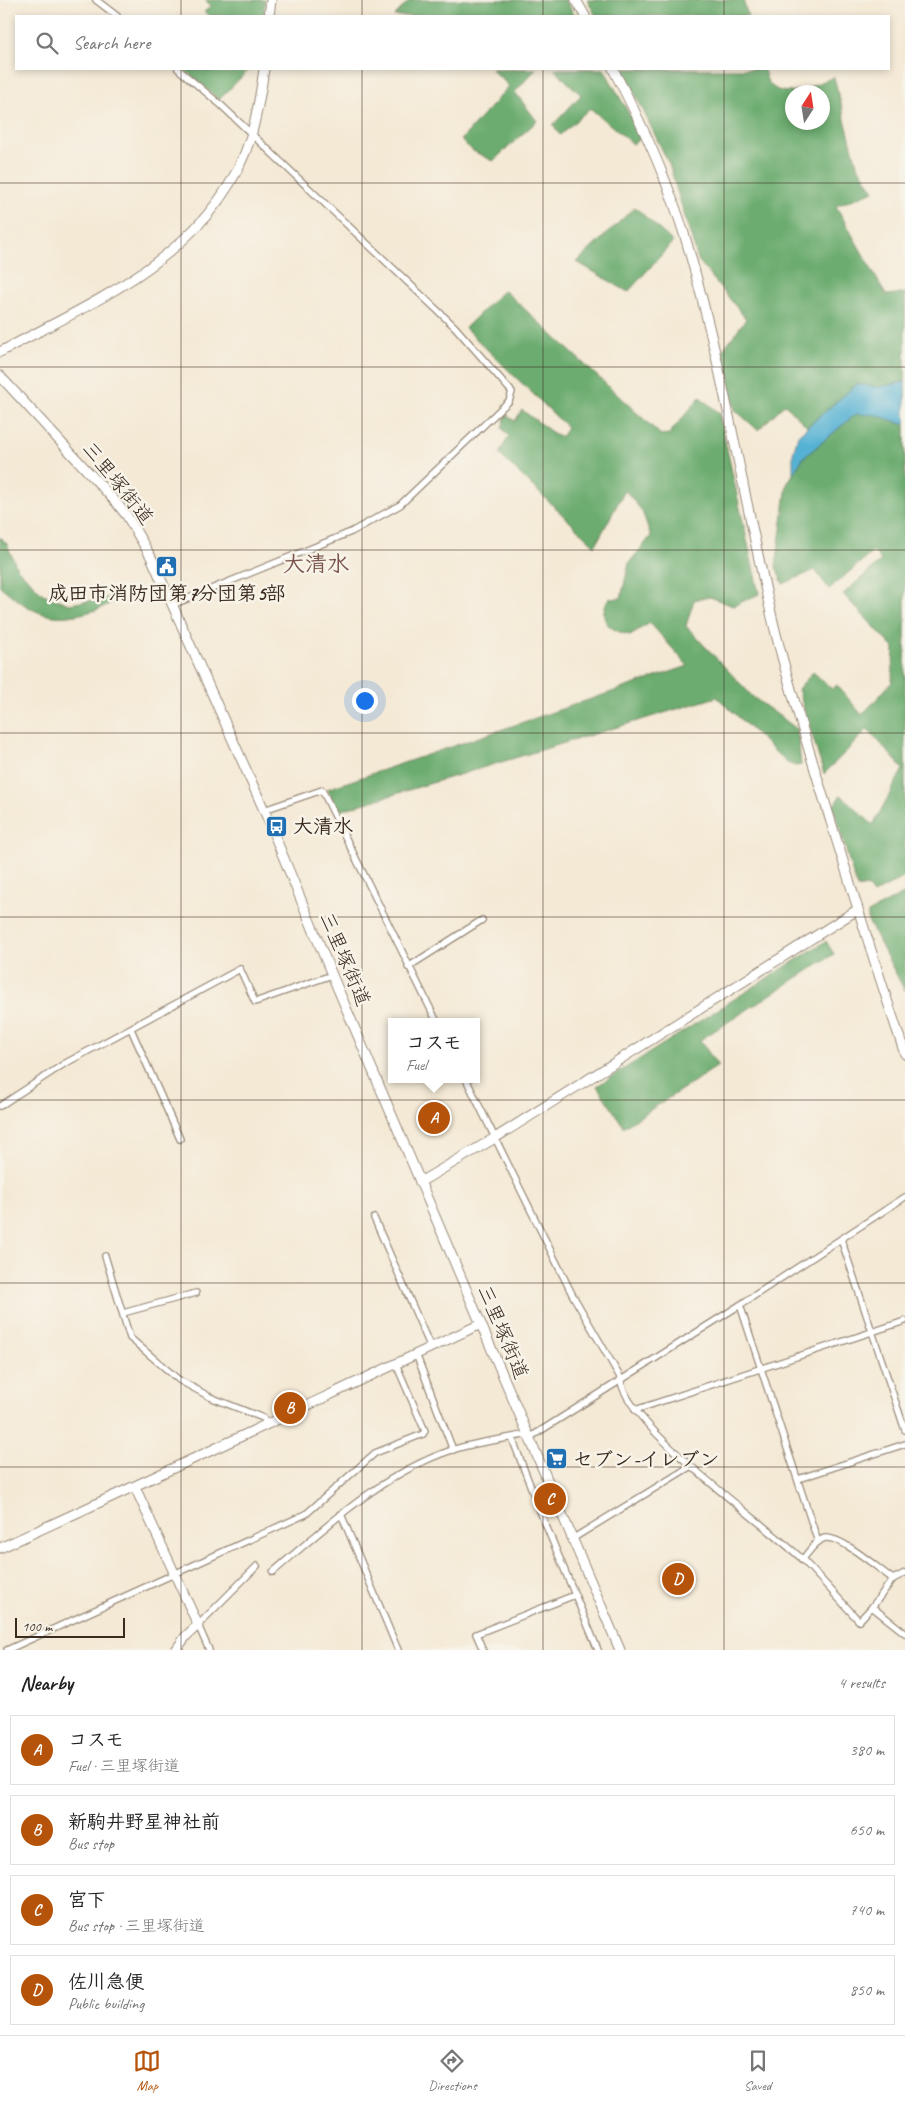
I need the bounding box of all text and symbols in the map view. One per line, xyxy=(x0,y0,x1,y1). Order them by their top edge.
search box xyxy=(15,15,890,70)
icon: search xyxy=(33,29,61,57)
text: Search here xyxy=(73,31,150,55)
north arrow xyxy=(785,85,830,130)
street label: 三里塚街道 xyxy=(77,436,159,530)
district label: 大清水 xyxy=(283,550,349,578)
public building icon: 成田市消防団第7分団第5部 xyxy=(155,555,179,579)
place label: 成田市消防団第7分団第5部 xyxy=(48,581,286,606)
your location xyxy=(352,688,378,714)
bus stop icon: 大清水 xyxy=(265,814,289,838)
place label: 大清水 xyxy=(293,814,353,839)
street label: 三里塚街道 xyxy=(314,908,376,1010)
popup xyxy=(388,1018,480,1083)
text: コスモ xyxy=(406,1031,462,1055)
text: Fuel xyxy=(406,1055,427,1075)
pin: A xyxy=(418,1099,450,1137)
street label: 三里塚街道 xyxy=(472,1281,534,1383)
pin: B xyxy=(274,1389,306,1427)
supermarket icon: セブン-イレブン xyxy=(545,1447,569,1471)
place label: セブン-イレブン xyxy=(573,1447,720,1472)
pin: C xyxy=(534,1480,566,1518)
pin: D xyxy=(662,1560,694,1598)
scale bar xyxy=(15,1615,125,1638)
text: 100 m xyxy=(22,1618,52,1635)
text: Nearby xyxy=(20,1670,73,1696)
text: 4 results xyxy=(838,1673,885,1693)
text: コスモ xyxy=(68,1728,124,1752)
text: A xyxy=(33,1740,41,1760)
text: 380 m xyxy=(850,1740,884,1760)
text: Fuel · 三里塚街道 xyxy=(68,1756,180,1776)
text: 新駒井野星神社前 xyxy=(68,1810,220,1834)
text: B xyxy=(33,1820,41,1840)
text: 650 m xyxy=(850,1820,884,1840)
text: Bus stop xyxy=(68,1834,114,1854)
text: 宮下 xyxy=(68,1888,106,1912)
text: C xyxy=(33,1900,41,1920)
text: 740 m xyxy=(850,1900,884,1920)
text: Bus stop · 三里塚街道 xyxy=(68,1916,205,1936)
text: 佐川急便 xyxy=(68,1970,144,1994)
text: D xyxy=(32,1980,42,2000)
text: 850 m xyxy=(850,1980,884,2000)
text: Public building xyxy=(68,1994,144,2014)
tab: Map xyxy=(133,2047,161,2094)
tab: Directions xyxy=(428,2047,477,2094)
tab: Saved xyxy=(744,2047,772,2094)

